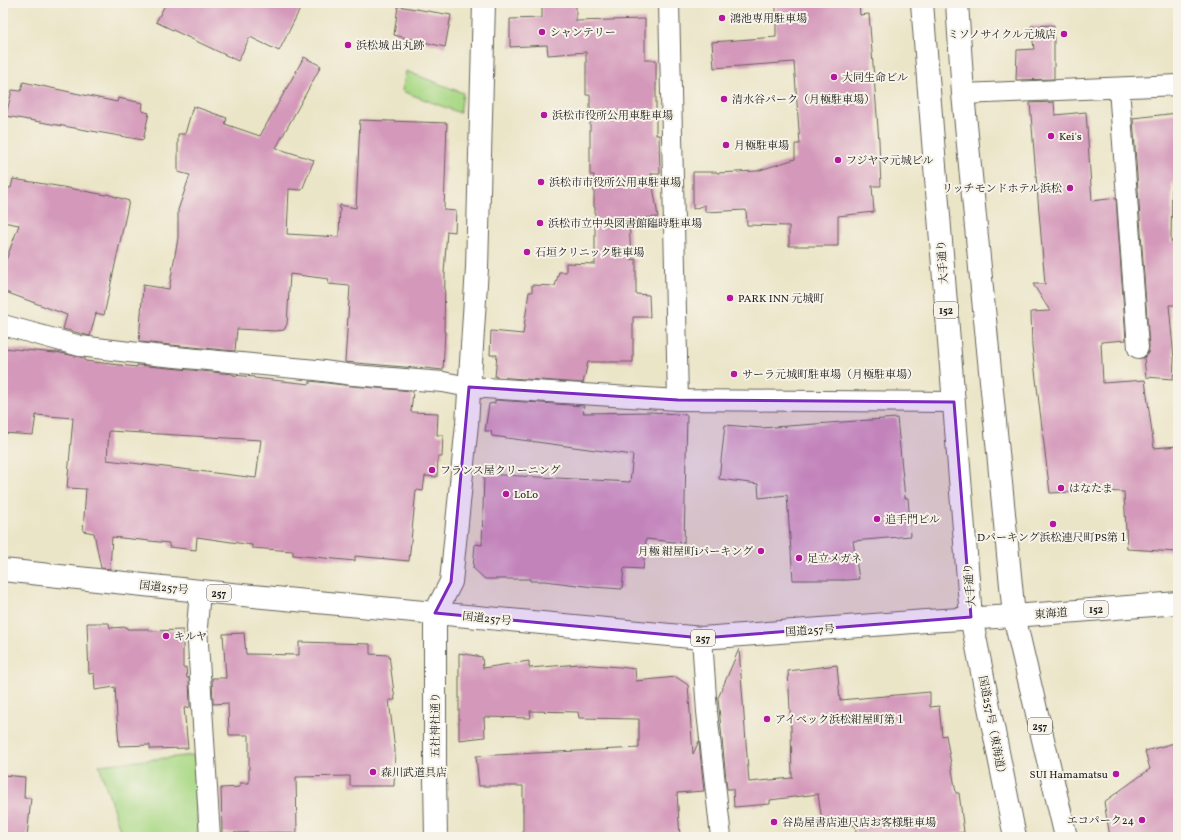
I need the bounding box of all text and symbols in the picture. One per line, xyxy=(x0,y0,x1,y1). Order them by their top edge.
place label: 鴻池専用駐車場 xyxy=(730,12,807,27)
marker: 鴻池専用駐車場 xyxy=(717,13,727,23)
place label: シャンテリー xyxy=(550,26,616,41)
marker: シャンテリー xyxy=(537,27,547,37)
place label: ミソノサイクル元城店 xyxy=(948,28,1056,43)
marker: ミソノサイクル元城店 xyxy=(1059,29,1069,39)
place label: 浜松城 出丸跡 xyxy=(356,39,424,54)
marker: 浜松城 出丸跡 xyxy=(343,40,353,50)
place label: 大同生命ビル xyxy=(842,71,908,86)
marker: 大同生命ビル xyxy=(829,72,839,82)
place label: 清水谷パーク（月極駐車場） xyxy=(732,93,875,108)
marker: 清水谷パーク（月極駐車場） xyxy=(719,94,729,104)
place label: 浜松市役所公用車駐車場 xyxy=(552,109,673,124)
marker: 浜松市役所公用車駐車場 xyxy=(539,110,549,120)
place label: Kei's xyxy=(1059,130,1082,145)
marker: Kei's xyxy=(1046,131,1056,141)
place label: 月極駐車場 xyxy=(734,139,789,154)
marker: 月極駐車場 xyxy=(721,140,731,150)
place label: フジヤマ元城ビル xyxy=(846,154,934,169)
marker: フジヤマ元城ビル xyxy=(833,155,843,165)
place label: 浜松市市役所公用車駐車場 xyxy=(549,176,681,191)
marker: 浜松市市役所公用車駐車場 xyxy=(536,177,546,187)
place label: リッチモンドホテル浜松 xyxy=(942,182,1062,197)
marker: リッチモンドホテル浜松 xyxy=(1065,183,1075,193)
place label: 浜松市立中央図書館臨時駐車場 xyxy=(548,217,702,232)
marker: 浜松市立中央図書館臨時駐車場 xyxy=(535,218,545,228)
street label: 大手通り xyxy=(934,239,953,284)
place label: 石垣クリニック駐車場 xyxy=(535,246,644,261)
marker: 石垣クリニック駐車場 xyxy=(522,247,532,257)
place label: PARK INN 元城町 xyxy=(738,292,824,307)
marker: PARK INN 元城町 xyxy=(725,293,735,303)
road number: 152 xyxy=(934,302,958,318)
place label: サーラ元城町駐車場（月極駐車場） xyxy=(742,368,918,383)
marker: サーラ元城町駐車場（月極駐車場） xyxy=(729,369,739,379)
place label: フランス屋クリーニング xyxy=(440,464,560,479)
marker: フランス屋クリーニング xyxy=(427,465,437,475)
place label: はなたま xyxy=(1069,482,1113,497)
marker: はなたま xyxy=(1056,483,1066,493)
place label: LoLo xyxy=(514,488,538,503)
marker: LoLo xyxy=(501,489,511,499)
place label: 追手門ビル xyxy=(885,513,940,528)
marker: 追手門ビル xyxy=(872,514,882,524)
marker: Dパーキング浜松連尺町PS第１ xyxy=(1048,519,1058,529)
place label: Dパーキング浜松連尺町PS第１ xyxy=(977,531,1129,546)
place label: 月極 紺屋町iパーキング xyxy=(638,545,753,560)
marker: 月極 紺屋町iパーキング xyxy=(756,546,766,556)
place label: 足立メガネ xyxy=(807,552,862,567)
marker: 足立メガネ xyxy=(794,553,804,563)
street label: 大手通り xyxy=(961,562,980,607)
street label: 国道257号 xyxy=(138,578,189,599)
road number: 257 xyxy=(207,585,231,601)
road number: 152 xyxy=(1084,601,1108,617)
street label: 東海道 xyxy=(1034,606,1068,623)
street label: 国道257号 xyxy=(461,609,512,630)
street label: 国道257号 xyxy=(785,622,835,641)
place label: キルヤ xyxy=(174,630,207,645)
road number: 257 xyxy=(691,630,715,646)
marker: キルヤ xyxy=(161,631,171,641)
street label: 国道257号（東海道） xyxy=(974,675,1009,780)
street label: 五社神社通り xyxy=(429,692,444,758)
place label: アイペック浜松紺屋町第１ xyxy=(775,713,906,728)
marker: アイペック浜松紺屋町第１ xyxy=(762,714,772,724)
road number: 257 xyxy=(1028,718,1052,734)
place label: 森川武道具店 xyxy=(381,766,447,781)
marker: 森川武道具店 xyxy=(368,767,378,777)
place label: SUI Hamamatsu xyxy=(1030,768,1108,783)
marker: SUI Hamamatsu xyxy=(1111,769,1121,779)
place label: エコパーク24 xyxy=(1067,814,1134,829)
marker: エコパーク24 xyxy=(1137,815,1147,825)
place label: 谷島屋書店連尺店お客様駐車場 xyxy=(782,816,936,831)
marker: 谷島屋書店連尺店お客様駐車場 xyxy=(769,817,779,827)

